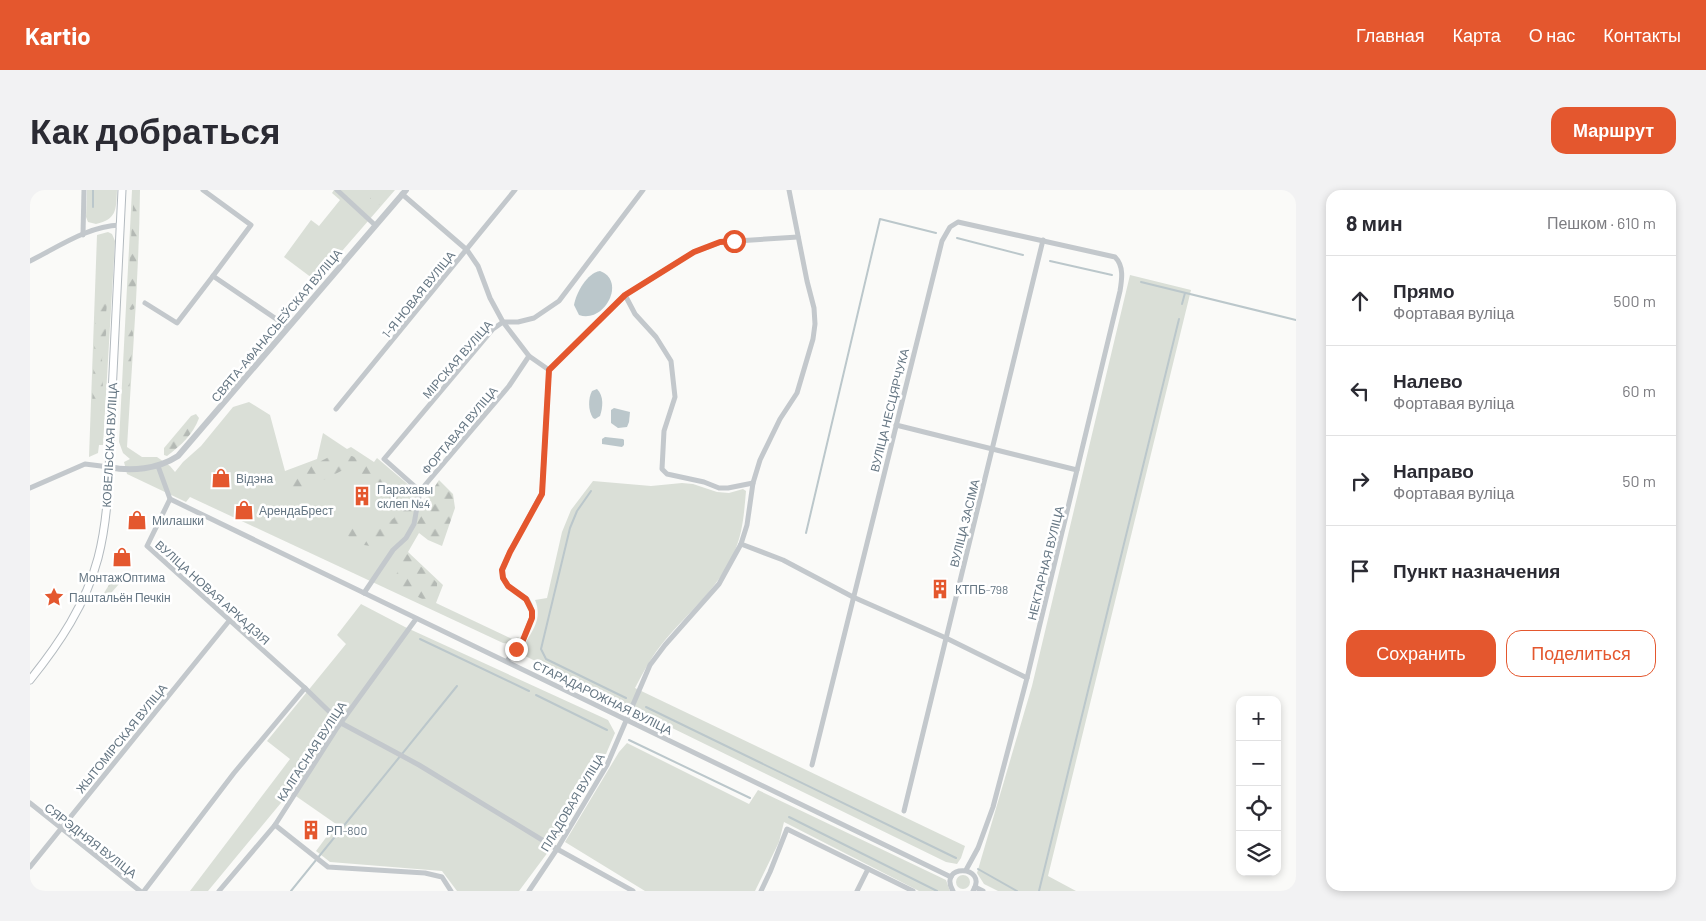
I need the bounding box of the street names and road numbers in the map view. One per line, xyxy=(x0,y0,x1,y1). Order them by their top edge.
street label: СВЯТА-АФАНАСЬЕЎСКАЯ ВУЛІЦА xyxy=(208,246,345,405)
street label: 1-Я НОВАЯ ВУЛІЦА xyxy=(379,248,458,341)
street label: МІРСКАЯ ВУЛІЦА xyxy=(419,317,495,402)
street label: ВУЛІЦА НЕСЦЯРЧУКА xyxy=(867,347,912,473)
street label: КОВЕЛЬСКАЯ ВУЛІЦА xyxy=(99,382,120,508)
street label: ФОРТАВАЯ ВУЛІЦА xyxy=(418,383,501,477)
street label: ВУЛІЦА ЗАСІМА xyxy=(946,477,983,569)
street label: НЕКТАРНАЯ ВУЛІЦА xyxy=(1024,504,1067,622)
street label: ВУЛІЦА НОВАЯ АРКАДЗІЯ xyxy=(152,537,273,648)
street label: СТАРАДАРОЖНАЯ ВУЛІЦА xyxy=(531,657,675,738)
street label: ЖЫТОМІРСКАЯ ВУЛІЦА xyxy=(73,680,170,796)
street label: КАЛГАСНАЯ ВУЛІЦА xyxy=(274,699,349,804)
street label: ПЛАДОВАЯ ВУЛІЦА xyxy=(537,750,608,854)
street label: СЯРЭДНЯЯ ВУЛІЦА xyxy=(42,800,140,881)

